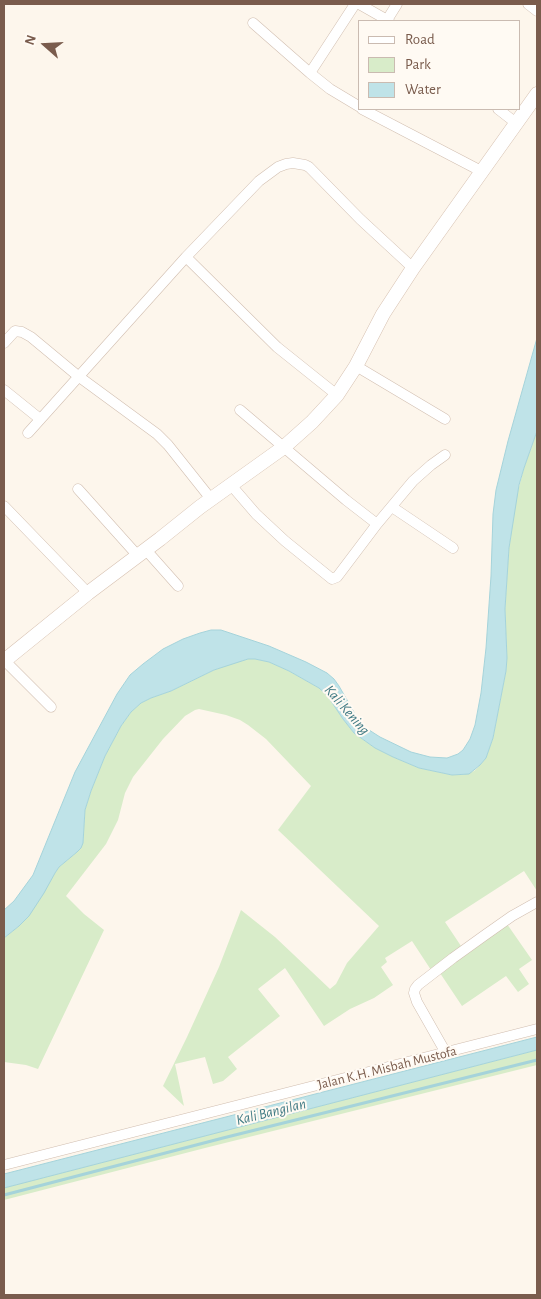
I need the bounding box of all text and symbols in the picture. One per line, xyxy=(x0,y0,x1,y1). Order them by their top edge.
north arrow xyxy=(20,20,70,70)
legend xyxy=(358,20,521,110)
text: Road xyxy=(405,32,435,47)
text: N xyxy=(23,33,39,47)
text: Park xyxy=(405,57,431,72)
text: Water xyxy=(405,82,441,97)
water label: Kali Kening xyxy=(320,681,374,739)
street label: Jalan K.H. Misbah Mustofa xyxy=(316,1043,458,1093)
water label: Kali Bangilan xyxy=(234,1095,308,1129)

